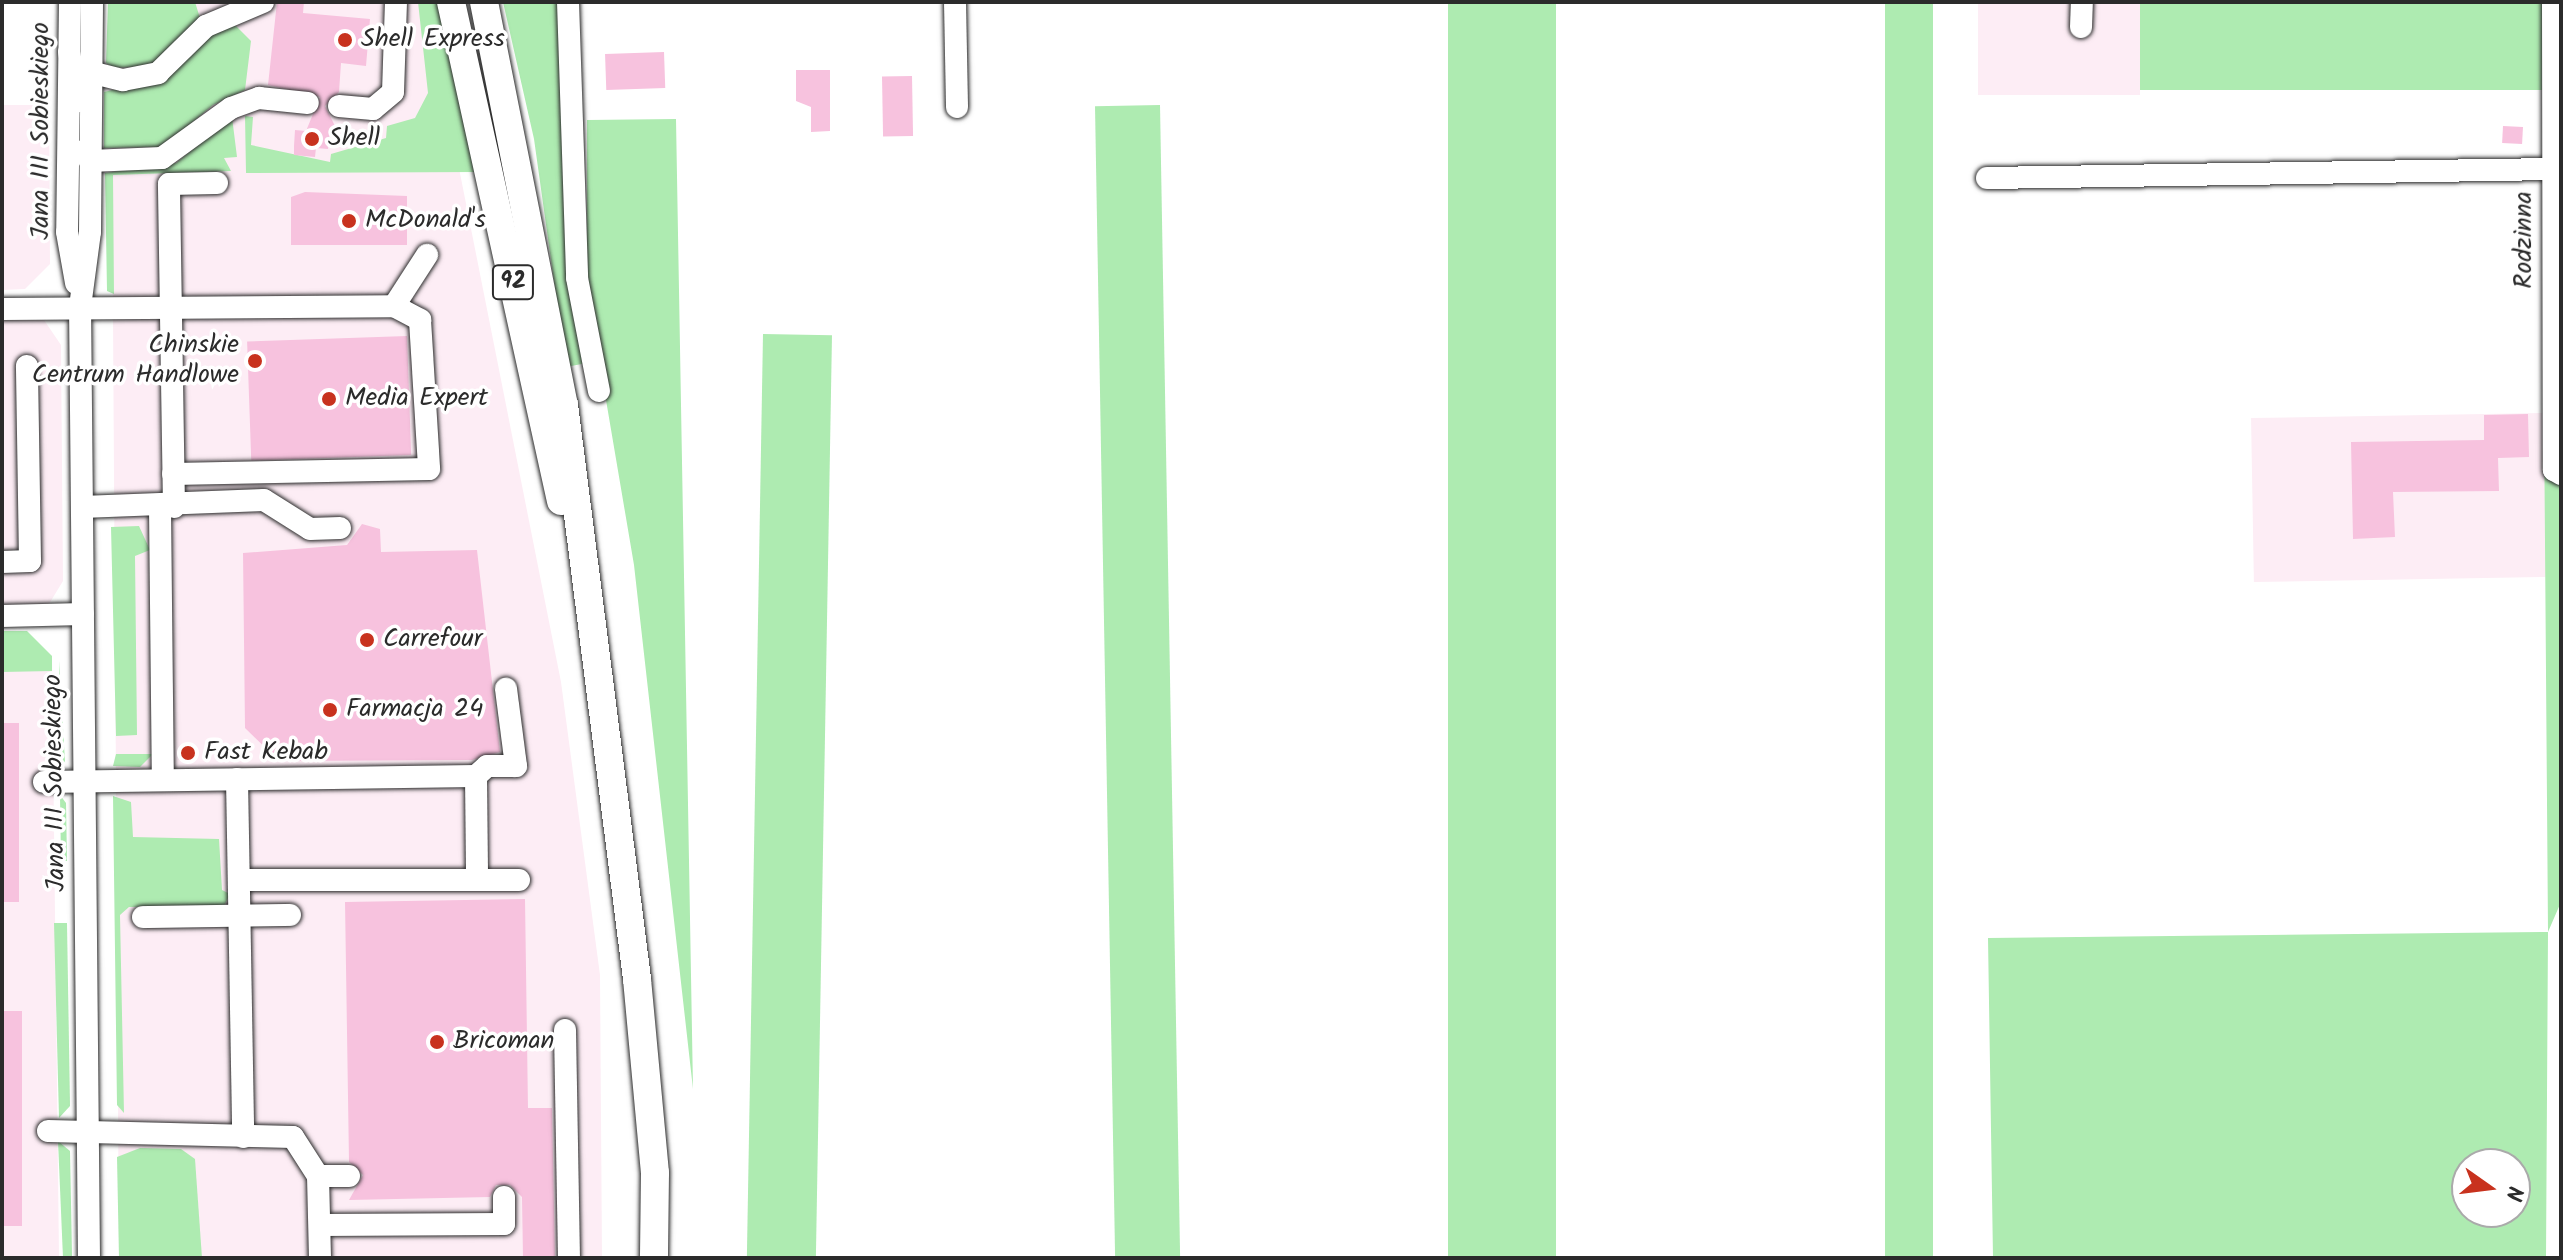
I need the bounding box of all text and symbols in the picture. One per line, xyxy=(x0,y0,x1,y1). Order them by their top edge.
street label: Jana III Sobieskiego xyxy=(26,22,58,240)
place label: Shell Express xyxy=(361,24,505,56)
marker: Shell Express xyxy=(336,31,354,49)
place label: Shell xyxy=(328,123,380,155)
marker: Shell xyxy=(303,130,321,148)
street label: Rodzinna xyxy=(2509,191,2541,289)
place label: McDonald's xyxy=(365,205,486,237)
marker: McDonald's xyxy=(340,212,358,230)
road number: 92 xyxy=(491,262,535,302)
place label: Chinskie Centrum Handlowe xyxy=(32,330,239,392)
marker: Chinskie Centrum Handlowe xyxy=(246,352,264,370)
place label: Media Expert xyxy=(345,383,488,415)
marker: Media Expert xyxy=(320,390,338,408)
place label: Carrefour xyxy=(383,624,482,656)
marker: Carrefour xyxy=(358,631,376,649)
street label: Jana III Sobieskiego xyxy=(39,674,73,892)
place label: Farmacja 24 xyxy=(346,694,484,726)
marker: Farmacja 24 xyxy=(321,701,339,719)
place label: Fast Kebab xyxy=(204,737,328,769)
marker: Fast Kebab xyxy=(179,744,197,762)
place label: Bricoman xyxy=(453,1026,554,1058)
marker: Bricoman xyxy=(428,1033,446,1051)
north arrow xyxy=(2451,1148,2531,1228)
text: N xyxy=(2494,1182,2531,1204)

